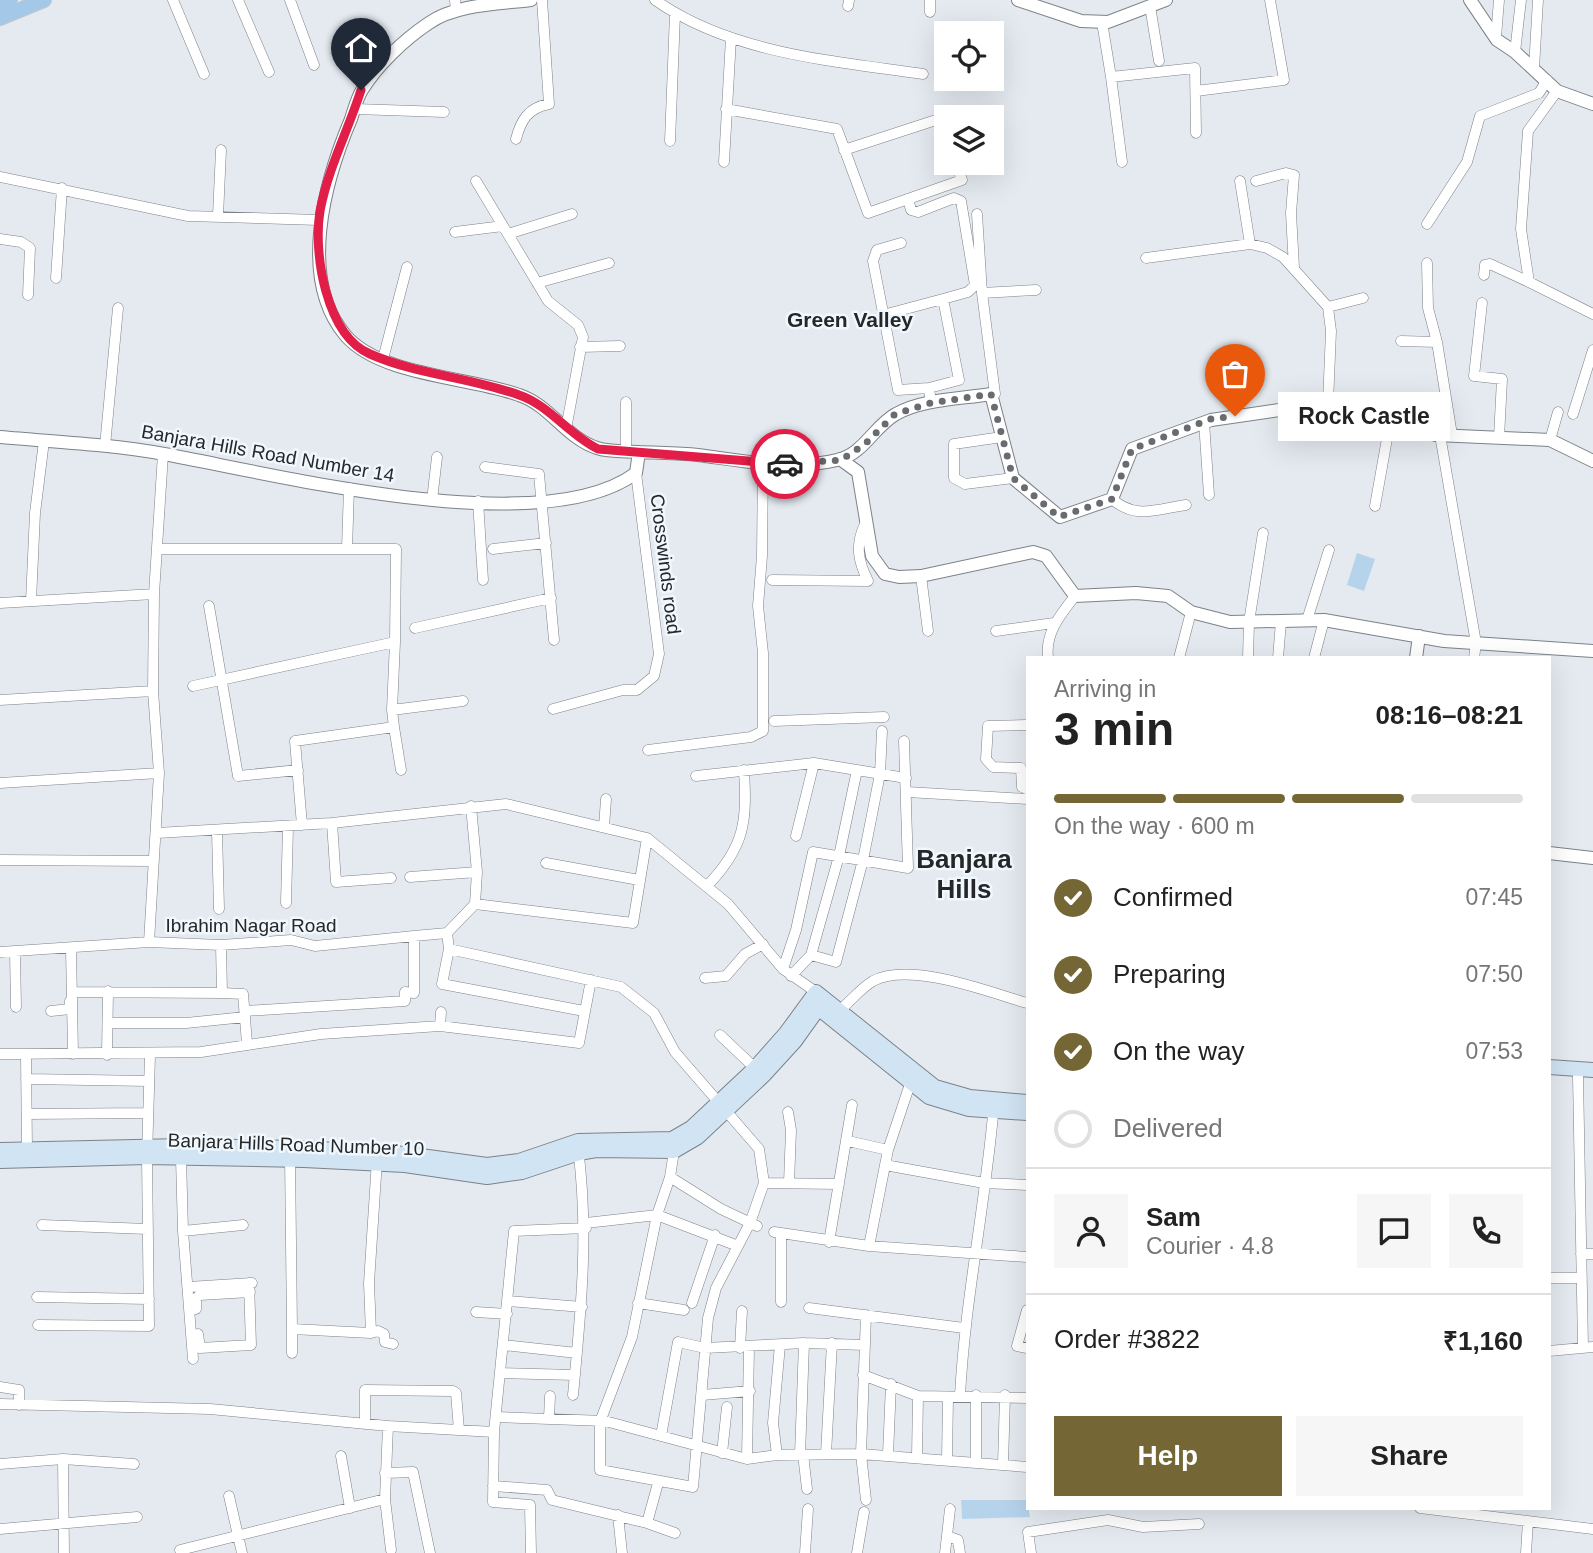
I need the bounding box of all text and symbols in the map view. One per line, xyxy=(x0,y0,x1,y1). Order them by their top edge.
pin xyxy=(331,18,391,90)
map controls xyxy=(934,21,1004,175)
button: locate xyxy=(934,21,1004,91)
icon: home xyxy=(342,29,380,67)
button: layers xyxy=(934,105,1004,175)
district label: Green Valley xyxy=(787,308,913,331)
pin xyxy=(1205,344,1265,416)
icon: bag xyxy=(1216,355,1254,393)
callout: Rock Castle xyxy=(1277,392,1448,440)
text: Rock Castle xyxy=(1298,403,1430,429)
street label: Banjara Hills Road Number 14 xyxy=(140,421,397,486)
courier xyxy=(750,429,820,499)
icon: car xyxy=(766,445,804,483)
street label: Crosswinds road xyxy=(646,493,685,636)
text: Arriving in xyxy=(1054,676,1156,702)
text: 08:16–08:21 xyxy=(1376,700,1523,730)
text: 3 min xyxy=(1054,703,1174,755)
text: On the way · 600 m xyxy=(1054,813,1255,839)
district label: Banjara Hills xyxy=(916,844,1012,904)
icon: check xyxy=(1054,879,1092,917)
text: Confirmed xyxy=(1113,882,1233,912)
text: 07:45 xyxy=(1465,884,1523,910)
street label: Ibrahim Nagar Road xyxy=(165,915,337,936)
icon: check xyxy=(1054,956,1092,994)
text: Preparing xyxy=(1113,959,1226,989)
text: 07:50 xyxy=(1465,961,1523,987)
icon: check xyxy=(1054,1033,1092,1071)
text: On the way xyxy=(1113,1036,1245,1066)
text: 07:53 xyxy=(1465,1038,1523,1064)
text: Delivered xyxy=(1113,1113,1223,1143)
street label: Banjara Hills Road Number 10 xyxy=(167,1130,425,1159)
button: person xyxy=(1054,1194,1128,1268)
button: chat xyxy=(1357,1194,1431,1268)
button: phone xyxy=(1449,1194,1523,1268)
text: Sam xyxy=(1146,1202,1201,1232)
text: Courier · 4.8 xyxy=(1146,1233,1274,1259)
text: Order #3822 xyxy=(1054,1324,1200,1354)
text: ₹1,160 xyxy=(1443,1326,1523,1356)
button: Help xyxy=(1054,1416,1282,1496)
button: Share xyxy=(1296,1416,1523,1496)

